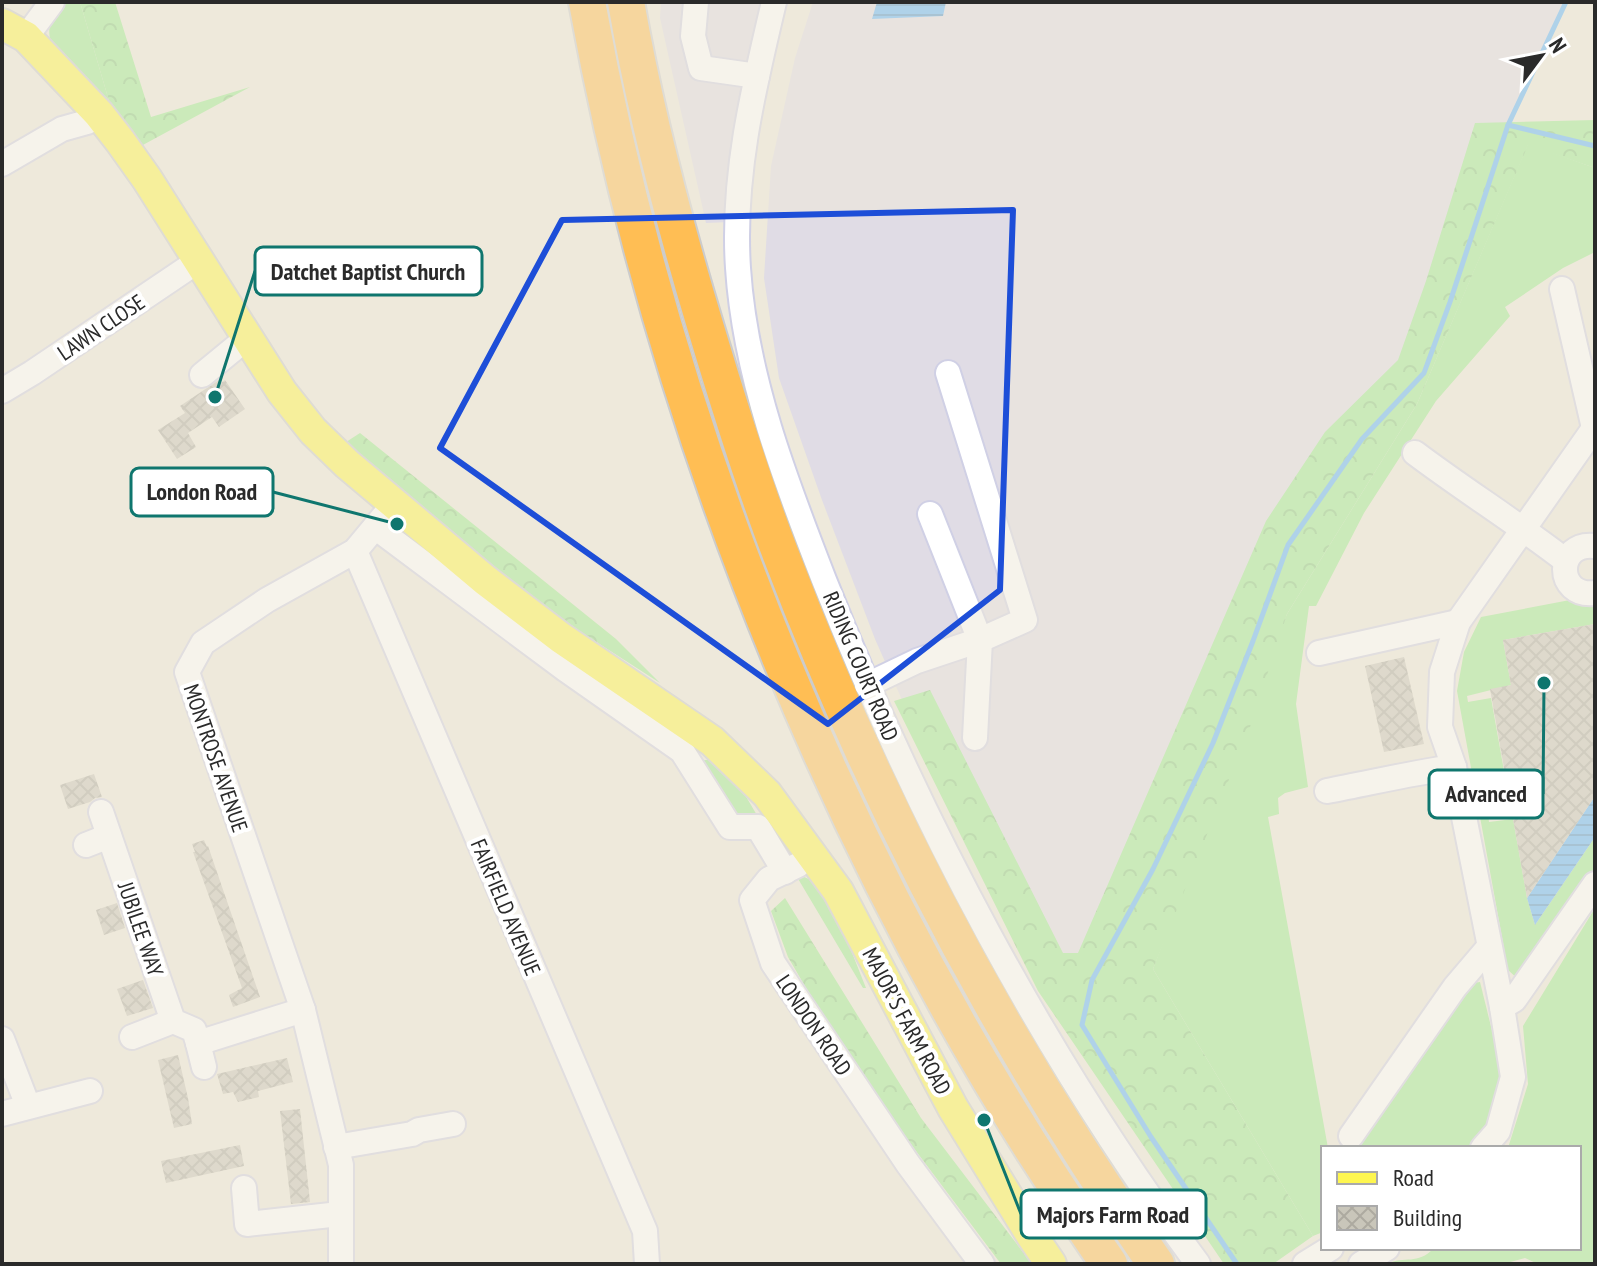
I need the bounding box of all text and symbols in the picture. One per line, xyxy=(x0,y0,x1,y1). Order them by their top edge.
north arrow xyxy=(1501,16,1581,96)
text: N xyxy=(1543,33,1573,58)
callout: Datchet Baptist Church xyxy=(255,247,482,295)
text: Datchet Baptist Church xyxy=(271,256,465,287)
street label: LAWN CLOSE xyxy=(52,288,150,366)
callout: London Road xyxy=(131,468,273,516)
text: London Road xyxy=(147,476,257,507)
street label: RIDING COURT ROAD xyxy=(817,587,905,745)
street label: MONTROSE AVENUE xyxy=(178,680,254,836)
callout: Advanced xyxy=(1429,770,1543,818)
text: Advanced xyxy=(1444,778,1527,809)
street label: FAIRFIELD AVENUE xyxy=(465,835,547,979)
street label: JUBILEE WAY xyxy=(111,877,170,980)
street label: MAJOR'S FARM ROAD xyxy=(856,943,958,1099)
street label: LONDON ROAD xyxy=(770,969,858,1081)
legend xyxy=(1321,1146,1581,1250)
text: Road xyxy=(1393,1162,1434,1193)
callout: Majors Farm Road xyxy=(1021,1190,1206,1238)
text: Majors Farm Road xyxy=(1037,1199,1189,1230)
text: Building xyxy=(1393,1202,1462,1233)

